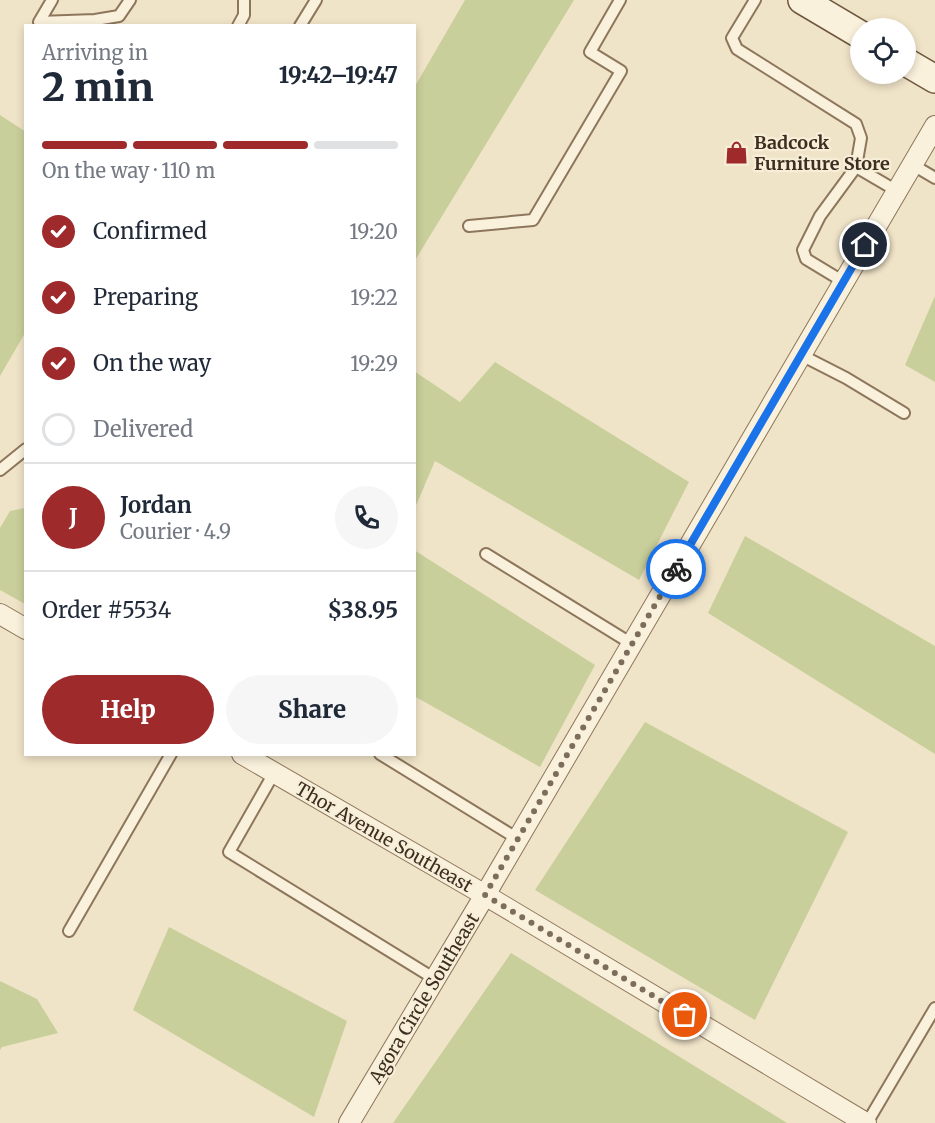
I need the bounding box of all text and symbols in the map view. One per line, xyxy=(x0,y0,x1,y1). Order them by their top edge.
map controls xyxy=(850,18,916,84)
button: locate xyxy=(850,18,916,84)
text: Arriving in xyxy=(42,40,148,65)
text: 19:42–19:47 xyxy=(279,61,398,89)
text: 2 min xyxy=(42,63,154,112)
place label: Badcock Furniture Store xyxy=(754,131,890,175)
shop icon: Badcock Furniture Store xyxy=(723,139,749,165)
text: On the way · 110 m xyxy=(42,158,215,183)
icon: check xyxy=(42,215,75,248)
text: Confirmed xyxy=(93,217,207,245)
text: 19:20 xyxy=(349,219,398,244)
pin xyxy=(839,219,890,270)
icon: home xyxy=(848,228,881,261)
icon: check xyxy=(42,281,75,314)
text: Preparing xyxy=(93,283,198,311)
text: 19:22 xyxy=(350,285,398,310)
icon: check xyxy=(42,347,75,380)
text: On the way xyxy=(93,349,211,377)
text: 19:29 xyxy=(350,351,398,376)
text: Delivered xyxy=(93,415,193,443)
button: phone xyxy=(335,486,398,549)
text: Jordan xyxy=(120,491,192,519)
text: J xyxy=(69,503,78,531)
text: Courier · 4.9 xyxy=(120,519,231,544)
courier xyxy=(646,539,706,599)
icon: bike xyxy=(660,553,693,586)
text: Order #5534 xyxy=(42,596,171,624)
text: $38.95 xyxy=(328,596,398,624)
button: Help xyxy=(42,675,214,744)
button: Share xyxy=(226,675,398,744)
street label: Thor Avenue Southeast xyxy=(291,777,477,897)
street label: Agora Circle Southeast xyxy=(363,909,484,1088)
pin xyxy=(659,989,710,1040)
icon: bag xyxy=(668,998,701,1031)

